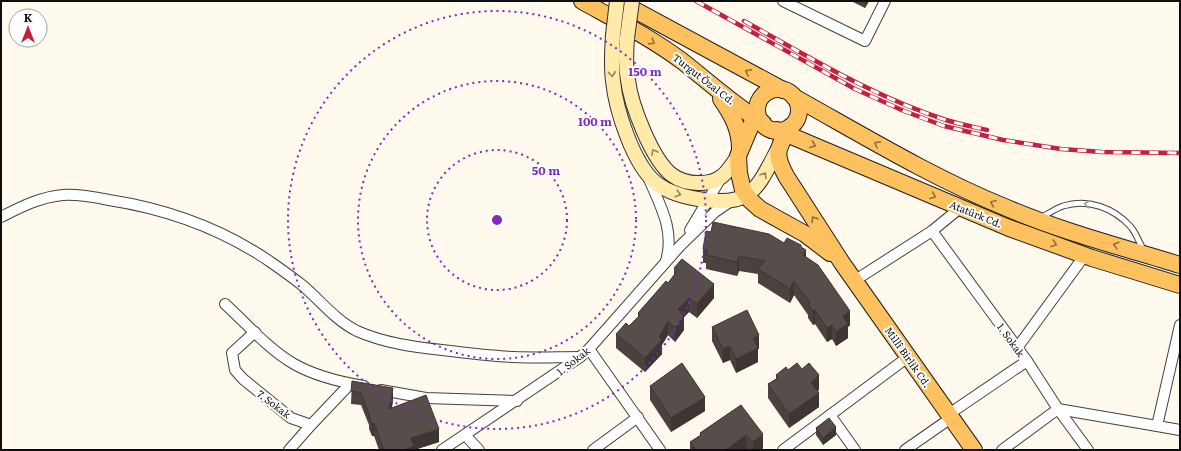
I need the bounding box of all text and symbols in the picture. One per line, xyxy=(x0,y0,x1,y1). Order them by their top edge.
north arrow xyxy=(8,8,48,48)
text: K xyxy=(24,9,33,25)
one-way arrow xyxy=(648,37,655,44)
street label: Turgut Özal Cd. xyxy=(670,49,739,108)
text: 150 m xyxy=(628,62,662,80)
one-way arrow xyxy=(745,69,752,76)
one-way arrow xyxy=(608,71,617,77)
text: 100 m xyxy=(578,112,612,130)
one-way arrow xyxy=(809,140,817,148)
one-way arrow xyxy=(874,141,881,148)
one-way arrow xyxy=(652,149,659,156)
text: 50 m xyxy=(532,161,560,179)
one-way arrow xyxy=(759,172,767,179)
one-way arrow xyxy=(674,189,681,198)
one-way arrow xyxy=(929,192,936,200)
street label: Atatürk Cd. xyxy=(948,196,1005,231)
one-way arrow xyxy=(990,199,997,207)
one-way arrow xyxy=(1084,200,1091,209)
centre of rings xyxy=(490,213,504,227)
one-way arrow xyxy=(811,216,818,223)
one-way arrow xyxy=(1050,239,1057,247)
one-way arrow xyxy=(1113,241,1120,250)
street label: 1. Sokak xyxy=(994,320,1029,360)
street label: Millî Birlik Cd. xyxy=(882,323,935,390)
street label: 1. Sokak xyxy=(553,342,593,378)
street label: 7. Sokak xyxy=(254,386,295,422)

